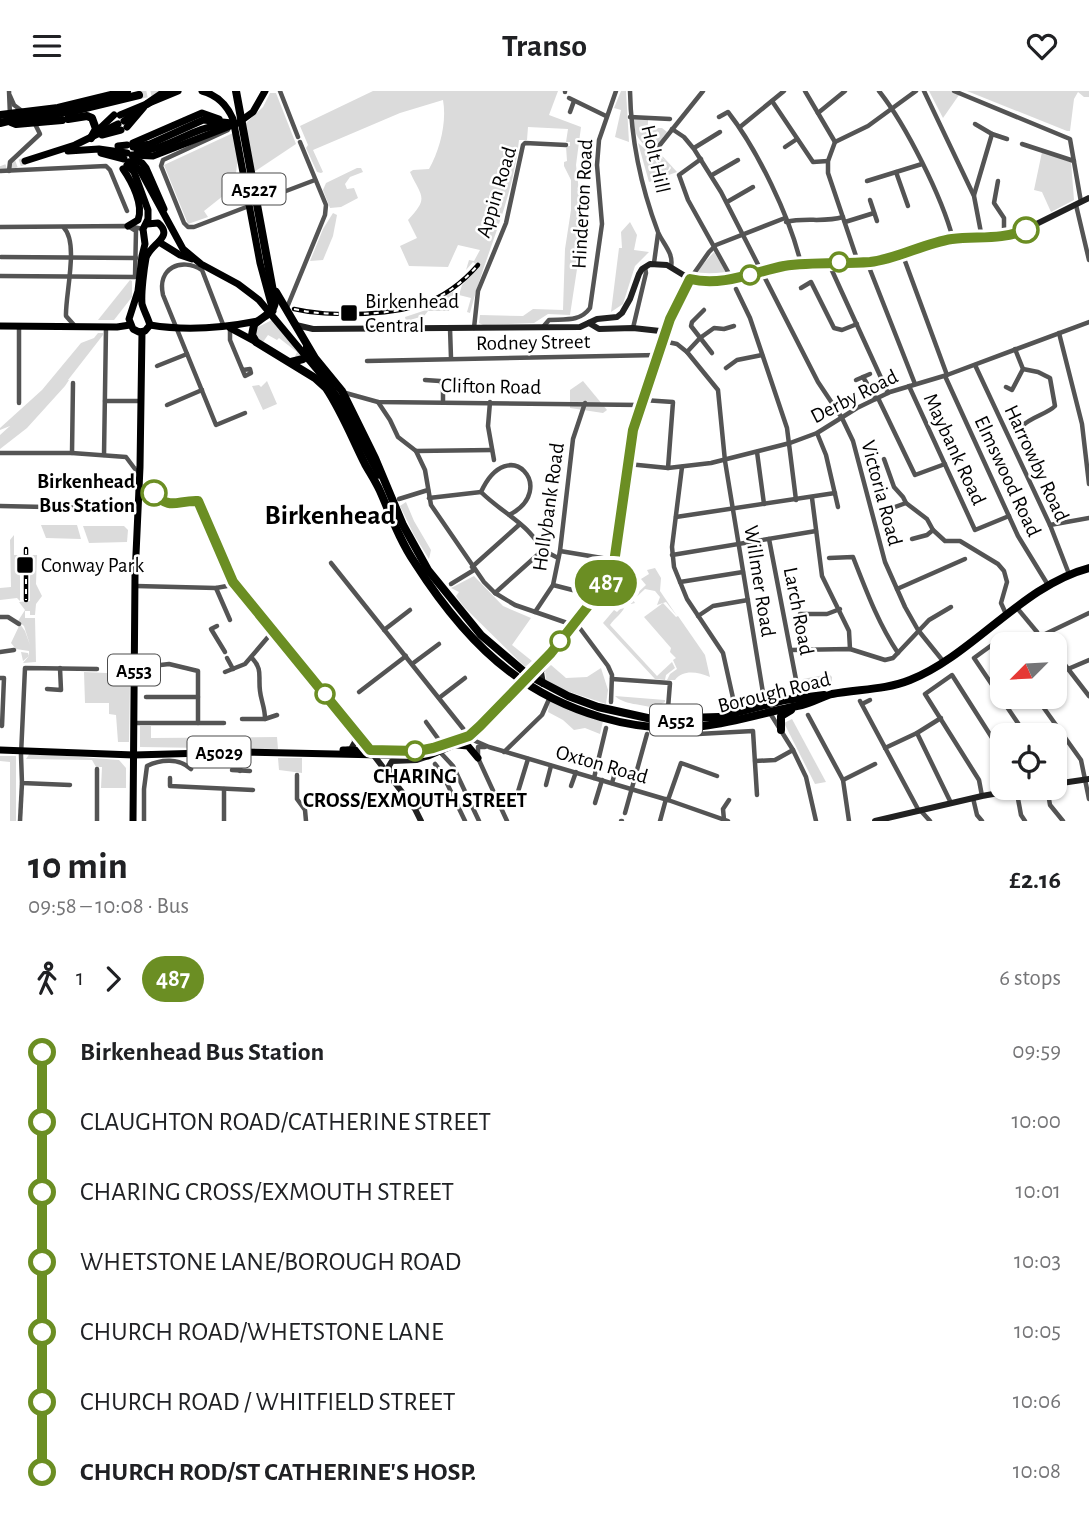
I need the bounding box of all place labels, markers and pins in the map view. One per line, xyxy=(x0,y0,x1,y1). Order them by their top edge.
unlabelled marker xyxy=(1013,217,1039,243)
unlabelled marker xyxy=(829,252,849,272)
unlabelled marker xyxy=(740,265,760,285)
place label: Birkenhead Central xyxy=(365,291,459,336)
marker: Birkenhead Central xyxy=(339,303,359,323)
place label: Birkenhead Bus Station xyxy=(37,471,135,516)
marker: Birkenhead Bus Station xyxy=(141,480,167,506)
marker: Conway Park xyxy=(15,555,35,575)
place label: Conway Park xyxy=(41,555,144,576)
unlabelled marker xyxy=(550,631,570,651)
unlabelled marker xyxy=(315,684,335,704)
marker: CHARING CROSS/EXMOUTH STREET xyxy=(405,741,425,761)
place label: CHARING CROSS/EXMOUTH STREET xyxy=(303,766,527,811)

